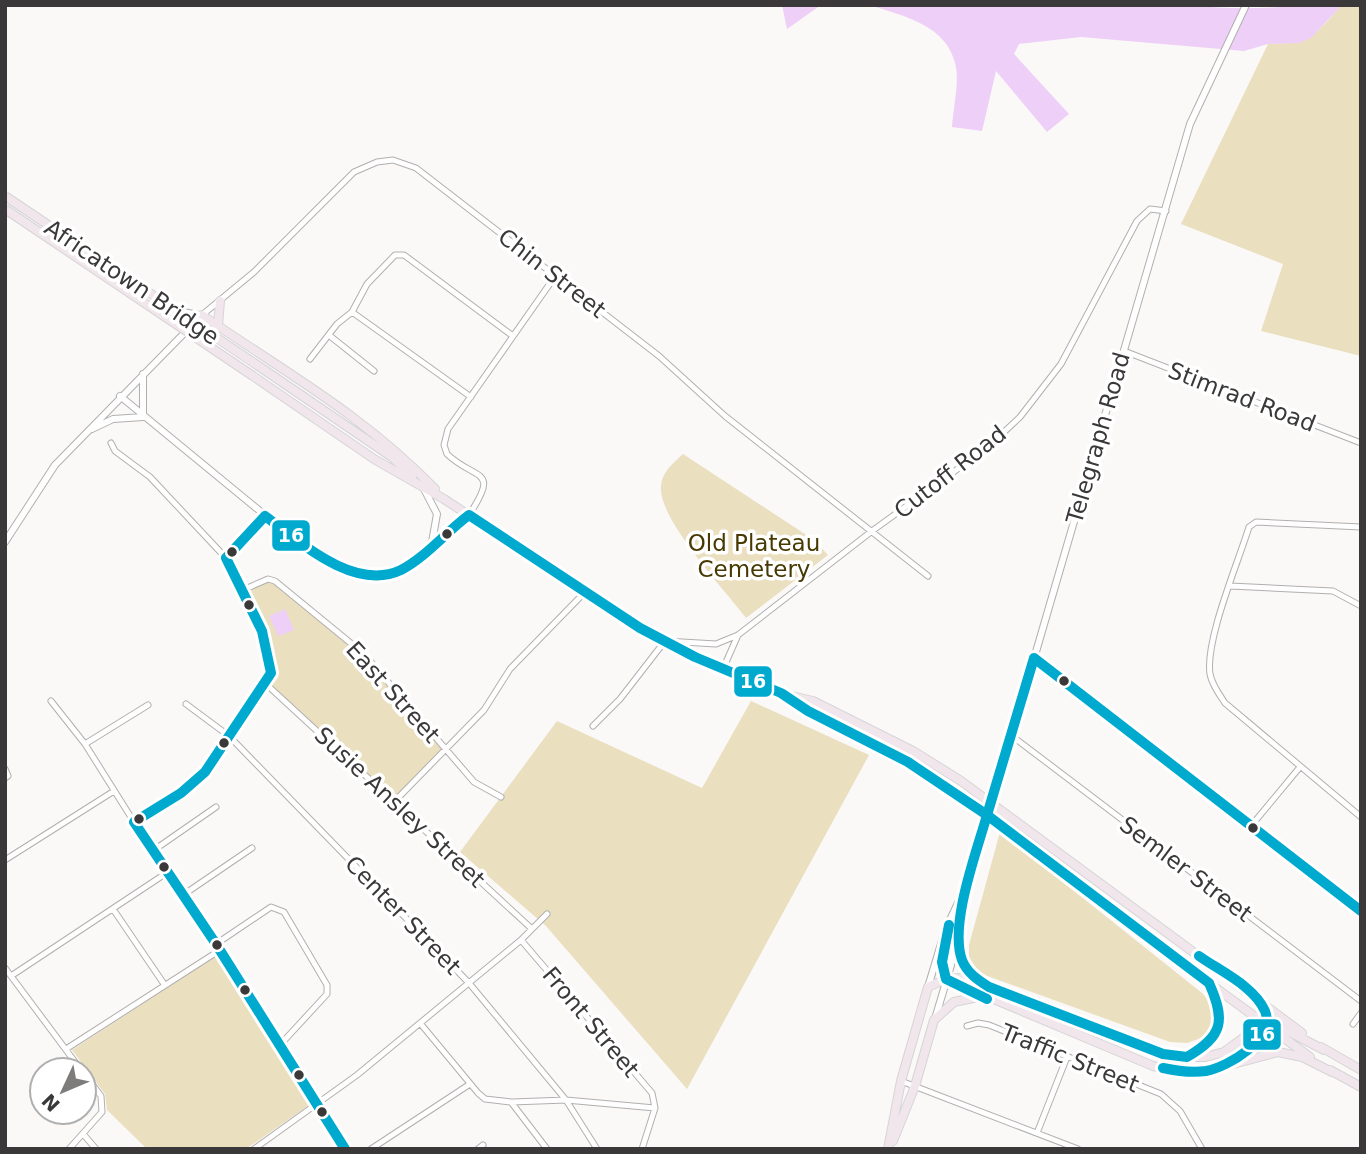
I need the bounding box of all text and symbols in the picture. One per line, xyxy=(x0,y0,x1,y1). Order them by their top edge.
street label: Africatown Bridge xyxy=(40,214,224,350)
street label: Chin Street xyxy=(493,223,611,323)
street label: Telegraph Road xyxy=(1061,349,1135,528)
street label: Stimrad Road xyxy=(1165,357,1319,437)
street label: Cutoff Road xyxy=(889,420,1011,524)
line badge: 16 xyxy=(271,519,311,552)
text: 16 xyxy=(278,524,304,546)
unlabelled marker xyxy=(440,527,454,541)
park label: Old Plateau Cemetery xyxy=(688,530,820,582)
unlabelled marker xyxy=(225,545,239,559)
unlabelled marker xyxy=(242,598,256,612)
street label: East Street xyxy=(341,636,445,748)
line badge: 16 xyxy=(733,665,773,698)
text: 16 xyxy=(740,670,766,692)
unlabelled marker xyxy=(1057,674,1071,688)
street label: Susie Ansley Street xyxy=(310,722,490,892)
unlabelled marker xyxy=(217,736,231,750)
street label: Semler Street xyxy=(1115,811,1257,927)
unlabelled marker xyxy=(132,812,146,826)
unlabelled marker xyxy=(1246,821,1260,835)
street label: Center Street xyxy=(340,850,466,980)
unlabelled marker xyxy=(157,860,171,874)
unlabelled marker xyxy=(210,938,224,952)
street label: Front Street xyxy=(538,962,644,1082)
unlabelled marker xyxy=(238,983,252,997)
street label: Traffic Street xyxy=(996,1018,1143,1097)
line badge: 16 xyxy=(1242,1018,1282,1051)
text: 16 xyxy=(1249,1023,1275,1045)
north arrow xyxy=(28,1056,98,1126)
unlabelled marker xyxy=(292,1068,306,1082)
text: N xyxy=(37,1089,64,1116)
unlabelled marker xyxy=(315,1105,329,1119)

